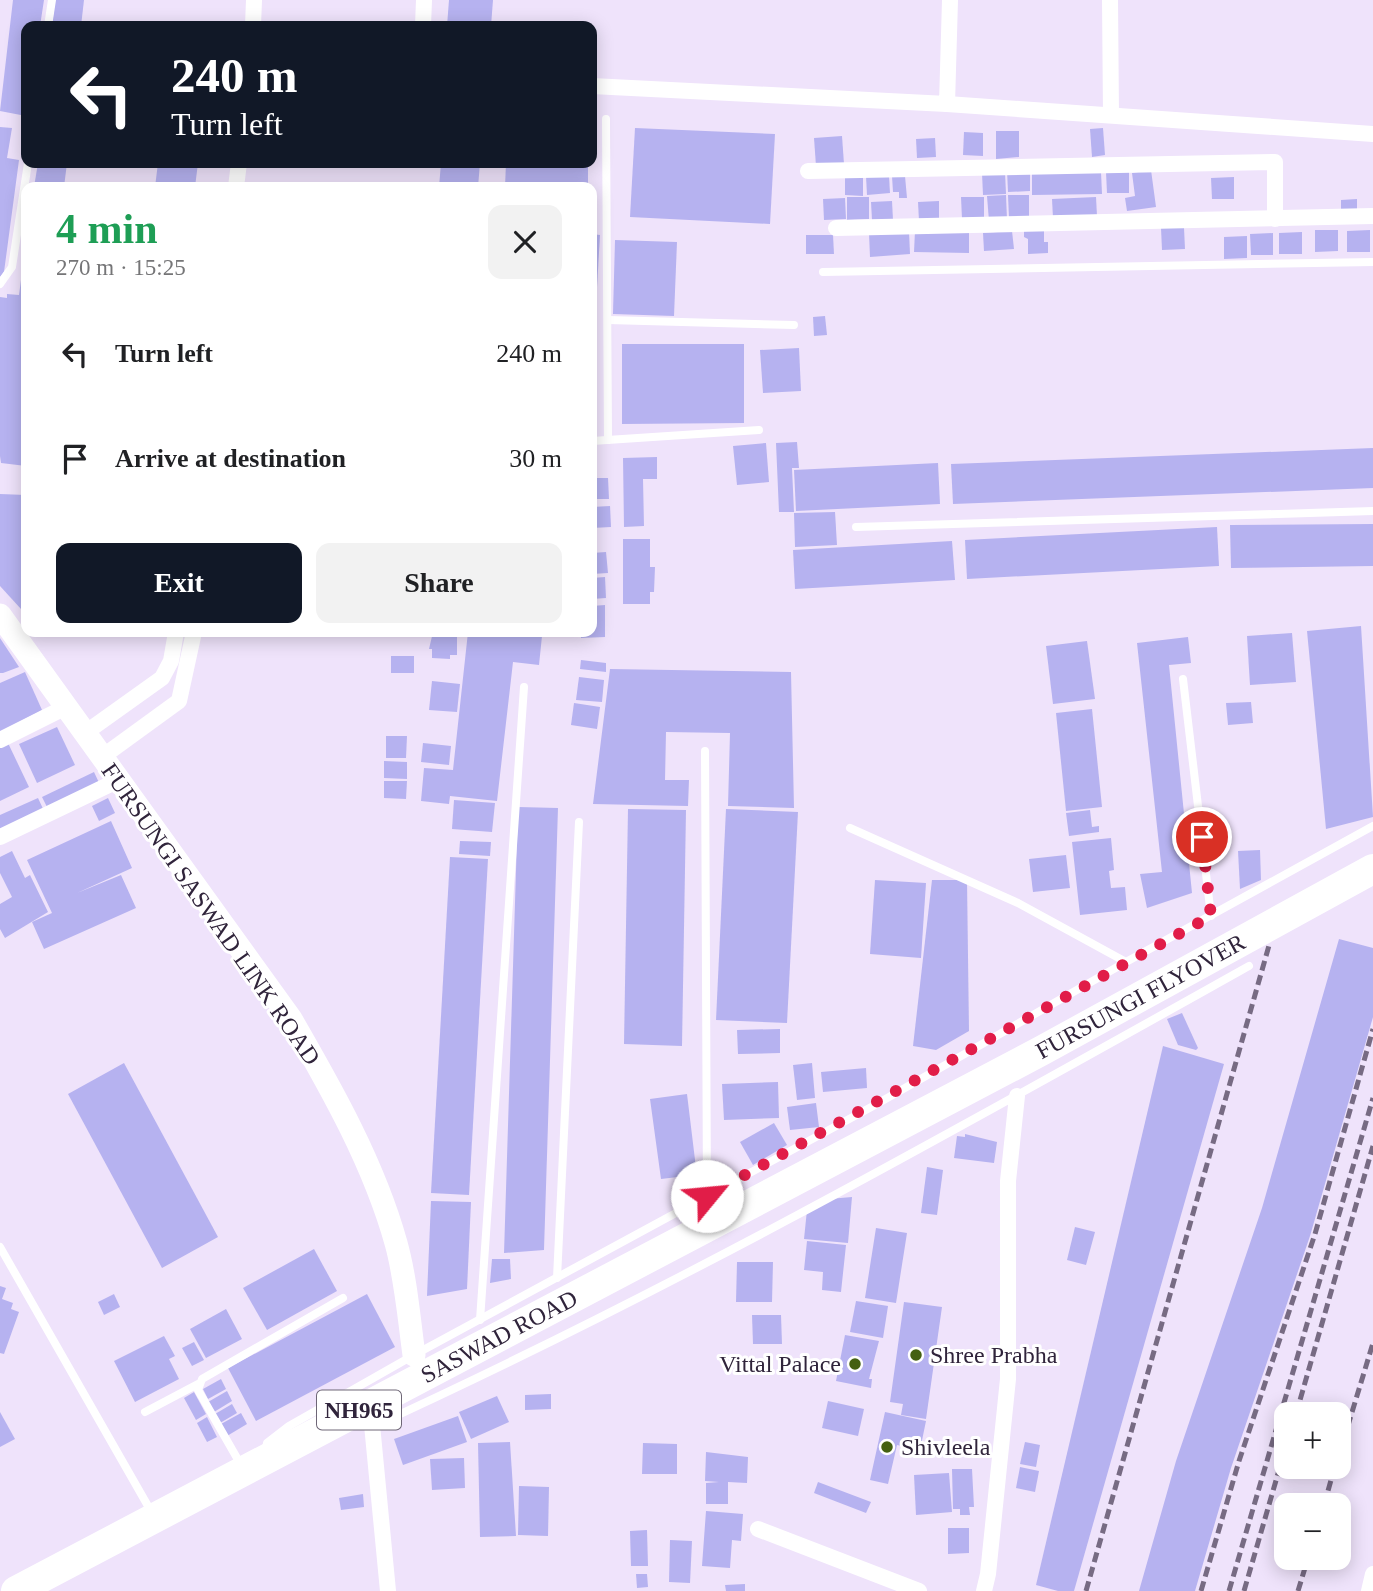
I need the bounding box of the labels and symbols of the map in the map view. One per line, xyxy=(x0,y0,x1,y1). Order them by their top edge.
street label: FURSUNGI SASWAD LINK ROAD xyxy=(97,758,325,1070)
pin xyxy=(1172,807,1232,867)
street label: FURSUNGI FLYOVER xyxy=(1031,929,1250,1064)
position arrow xyxy=(670,1159,744,1233)
street label: SASWAD ROAD xyxy=(417,1285,582,1388)
place label: Shree Prabha xyxy=(930,1342,1058,1368)
marker: Shree Prabha xyxy=(908,1347,924,1363)
place label: Vittal Palace xyxy=(719,1351,841,1377)
marker: Vittal Palace xyxy=(847,1356,863,1372)
road number: NH965 xyxy=(317,1390,401,1429)
place label: Shivleela xyxy=(901,1434,991,1460)
marker: Shivleela xyxy=(879,1439,895,1455)

